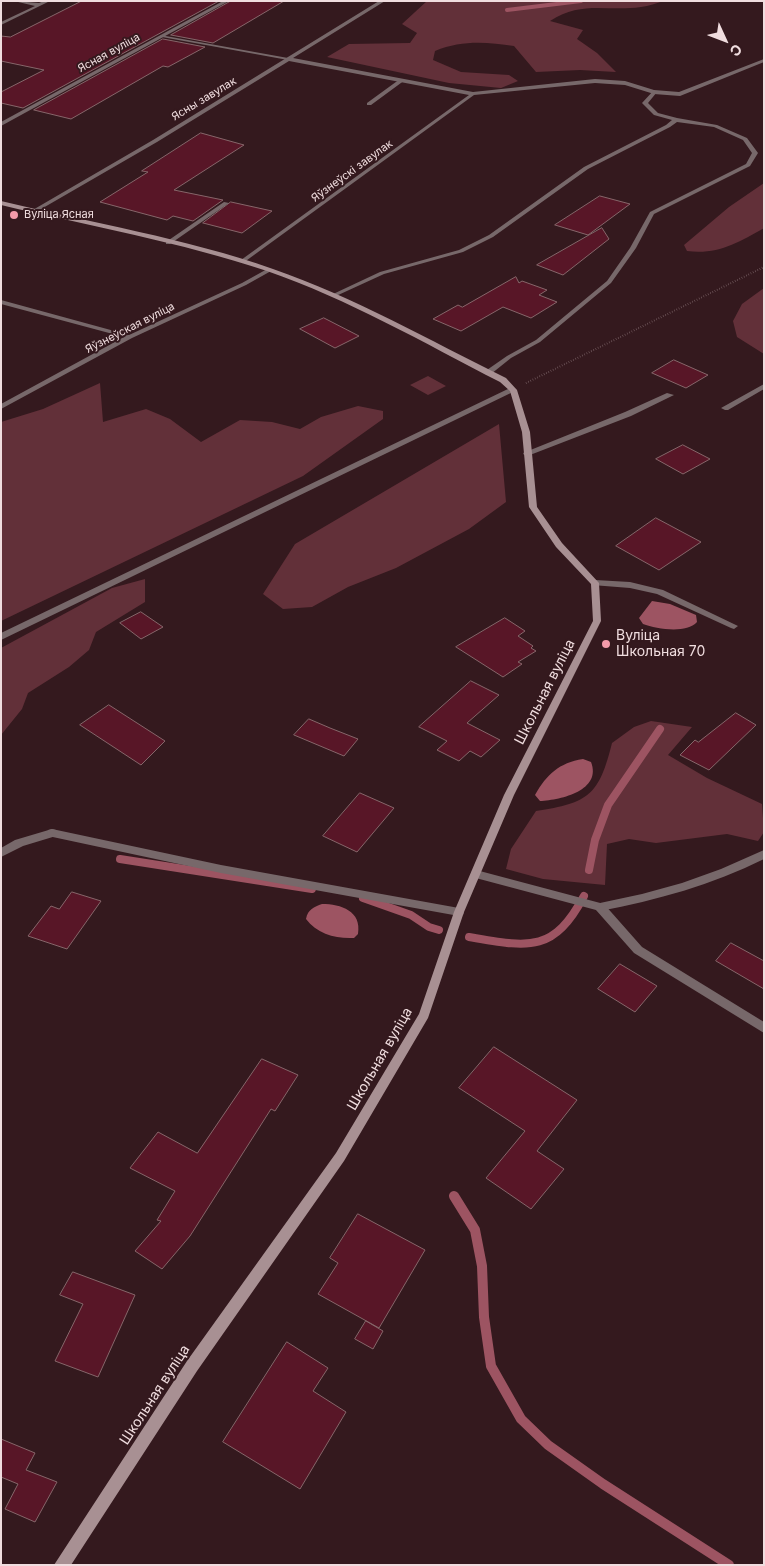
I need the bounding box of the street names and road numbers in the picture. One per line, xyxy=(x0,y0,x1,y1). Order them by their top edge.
street label: Ясная вуліца xyxy=(76,31,142,75)
street label: Ясны завулак xyxy=(169,75,239,123)
street label: Яўзнеўскі завулак xyxy=(309,137,395,205)
street label: Яўзнеўская вуліца xyxy=(83,300,177,356)
street label: Школьная вуліца xyxy=(511,637,579,747)
street label: Школьная вуліца xyxy=(344,1005,416,1113)
street label: Школьная вуліца xyxy=(116,1342,194,1448)

